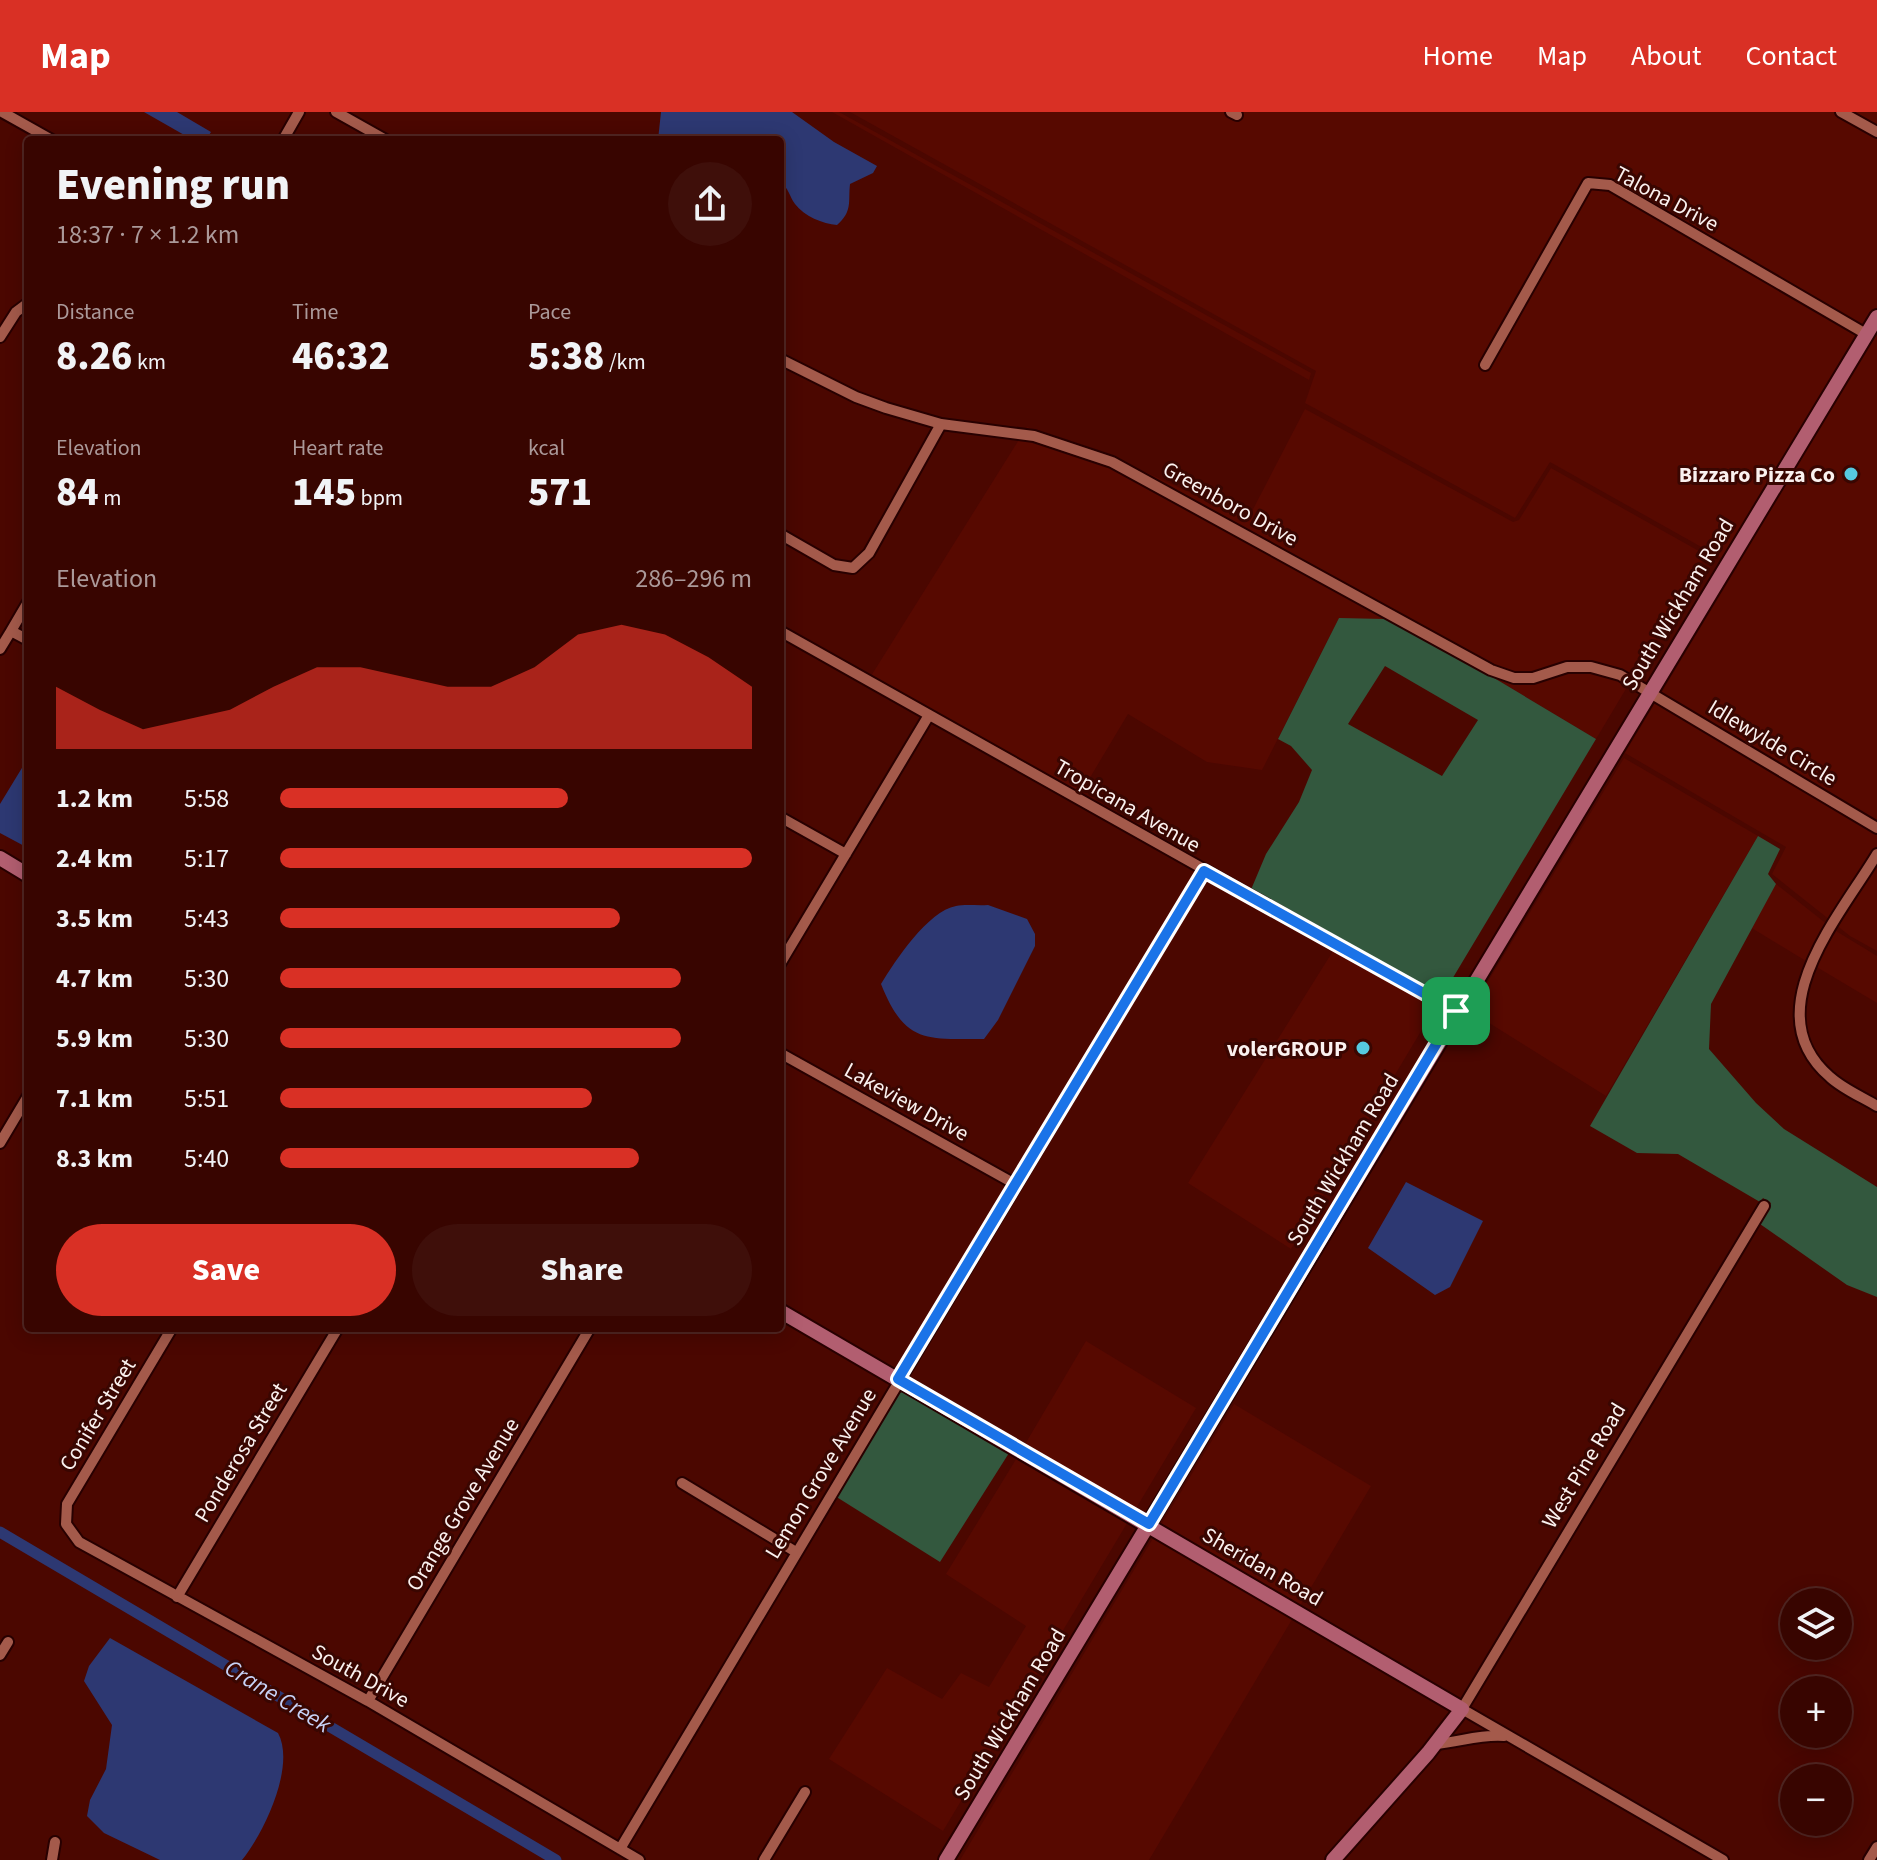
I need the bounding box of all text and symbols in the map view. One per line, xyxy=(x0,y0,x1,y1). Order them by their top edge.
text: Map xyxy=(40,29,111,83)
text: Home xyxy=(1422,36,1493,76)
text: Map xyxy=(1537,36,1587,76)
text: About xyxy=(1631,36,1702,76)
text: Contact xyxy=(1746,36,1837,76)
text: Evening run xyxy=(56,154,290,217)
street label: Talona Drive xyxy=(1609,158,1724,240)
button: share xyxy=(668,162,752,246)
text: 18:37 · 7 × 1.2 km xyxy=(56,216,239,253)
text: Distance xyxy=(56,296,134,328)
text: Time xyxy=(292,296,338,328)
text: Pace xyxy=(528,296,571,328)
text: 8.26 xyxy=(56,328,132,385)
text: 46:32 xyxy=(292,328,390,385)
text: 5:38 xyxy=(528,328,604,385)
text: km xyxy=(132,346,166,378)
text: /km xyxy=(604,346,646,378)
text: Elevation xyxy=(56,432,142,464)
text: Heart rate xyxy=(292,432,383,464)
text: kcal xyxy=(528,432,565,464)
street label: Greenboro Drive xyxy=(1157,453,1304,554)
place label: Bizzaro Pizza Co xyxy=(1679,459,1835,491)
text: 84 xyxy=(56,464,99,521)
text: 145 xyxy=(292,464,356,521)
text: 571 xyxy=(528,464,592,521)
marker: Bizzaro Pizza Co xyxy=(1842,465,1860,483)
text: m xyxy=(99,482,121,514)
text: bpm xyxy=(356,482,403,514)
street label: South Wickham Road xyxy=(1614,512,1742,697)
text: Elevation xyxy=(56,560,157,597)
text: 286–296 m xyxy=(635,560,752,597)
street label: Idlewylde Circle xyxy=(1702,692,1843,794)
street label: Tropicana Avenue xyxy=(1048,751,1207,861)
text: 1.2 km xyxy=(56,780,133,817)
text: 5:58 xyxy=(184,780,229,817)
text: 2.4 km xyxy=(56,840,133,877)
text: 5:17 xyxy=(184,840,229,877)
text: 3.5 km xyxy=(56,900,133,937)
text: 5:43 xyxy=(184,900,229,937)
text: 4.7 km xyxy=(56,960,133,997)
text: 5:30 xyxy=(184,960,229,997)
pin xyxy=(1422,977,1490,1045)
icon: arrive xyxy=(1434,989,1478,1033)
text: 5.9 km xyxy=(56,1020,133,1057)
text: 5:30 xyxy=(184,1020,229,1057)
place label: volerGROUP xyxy=(1227,1033,1347,1065)
marker: volerGROUP xyxy=(1354,1039,1372,1057)
street label: Lakeview Drive xyxy=(838,1054,975,1149)
street label: South Wickham Road xyxy=(1279,1067,1407,1252)
text: 7.1 km xyxy=(56,1080,133,1117)
text: 5:51 xyxy=(184,1080,229,1117)
text: 8.3 km xyxy=(56,1140,133,1177)
text: 5:40 xyxy=(184,1140,229,1177)
button: Save xyxy=(56,1224,396,1316)
button: Share xyxy=(412,1224,752,1316)
street label: Conifer Street xyxy=(52,1352,144,1477)
street label: Ponderosa Street xyxy=(186,1376,296,1529)
street label: Lemon Grove Avenue xyxy=(757,1382,885,1565)
street label: West Pine Road xyxy=(1534,1397,1634,1534)
street label: Orange Grove Avenue xyxy=(398,1412,527,1597)
street label: Sheridan Road xyxy=(1196,1519,1329,1614)
map controls xyxy=(1780,1588,1852,1836)
button: layers xyxy=(1780,1588,1852,1660)
street label: South Wickham Road xyxy=(946,1622,1074,1807)
street label: South Drive xyxy=(306,1636,415,1716)
water label: Crane Creek xyxy=(218,1651,338,1742)
button: + xyxy=(1780,1676,1852,1748)
button: − xyxy=(1780,1764,1852,1836)

